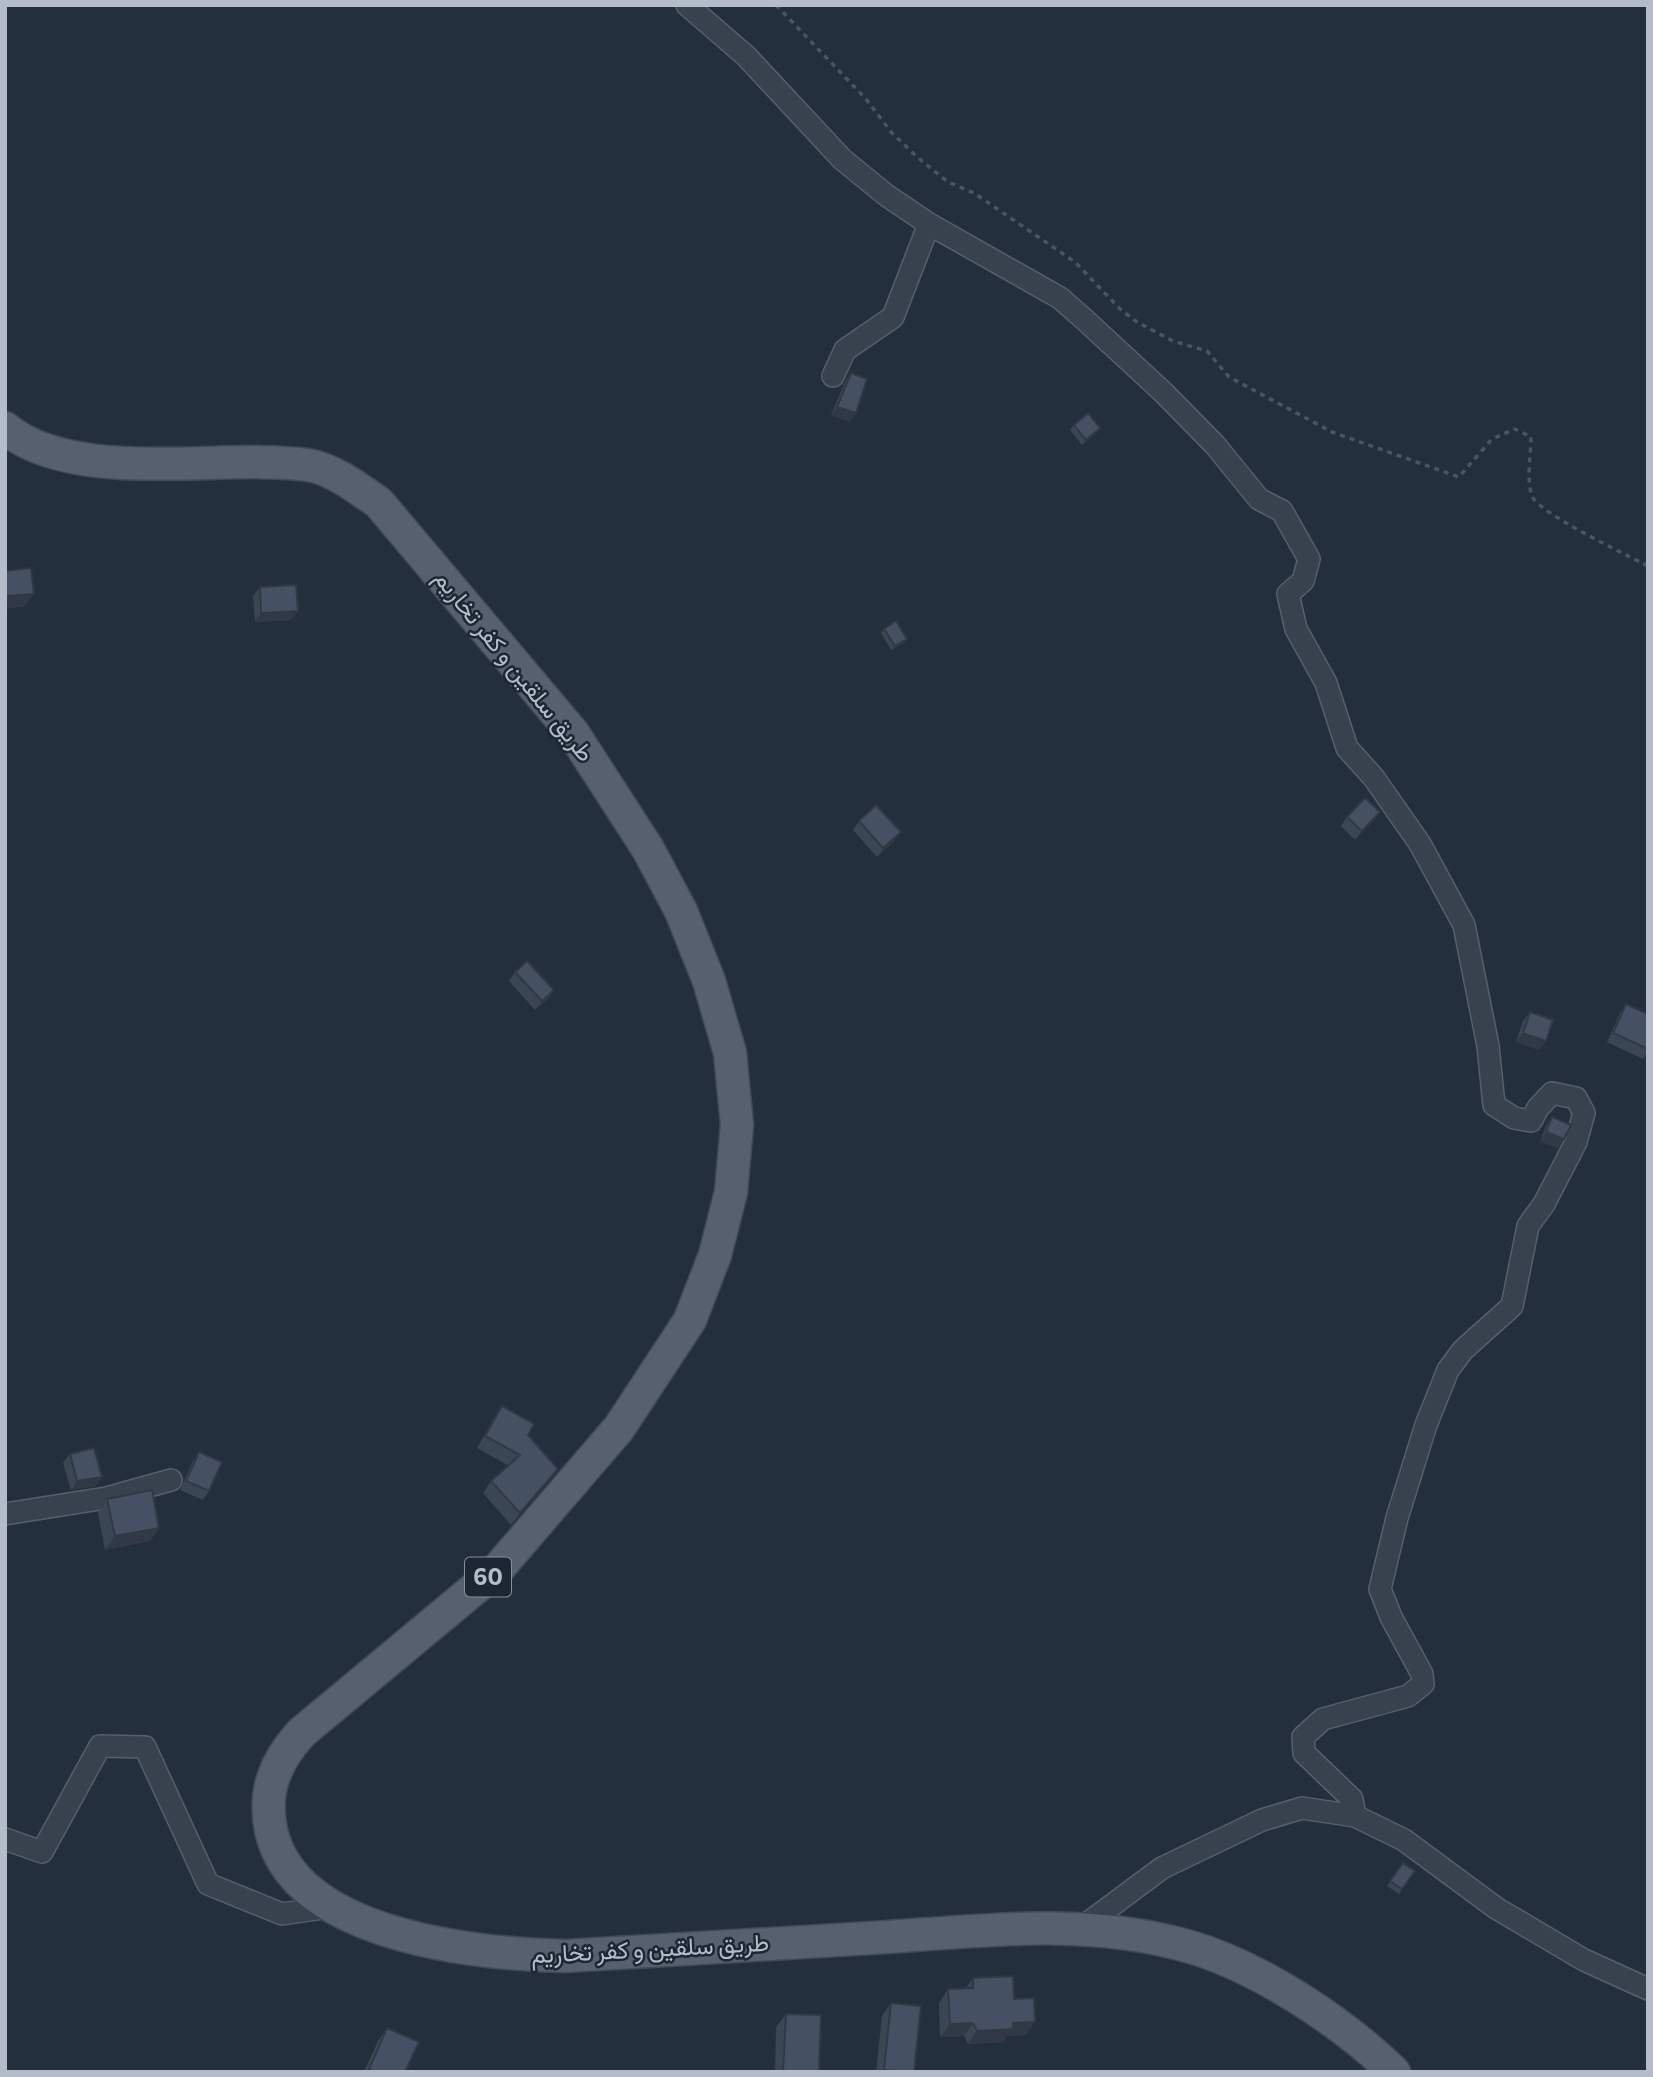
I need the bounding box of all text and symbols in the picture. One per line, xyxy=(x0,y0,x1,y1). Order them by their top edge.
street label: طريق سلقين و كفر تخاريم xyxy=(427,563,601,769)
road number: 60 xyxy=(465,1558,511,1596)
street label: طريق سلقين و كفر تخاريم xyxy=(530,1927,770,1971)

